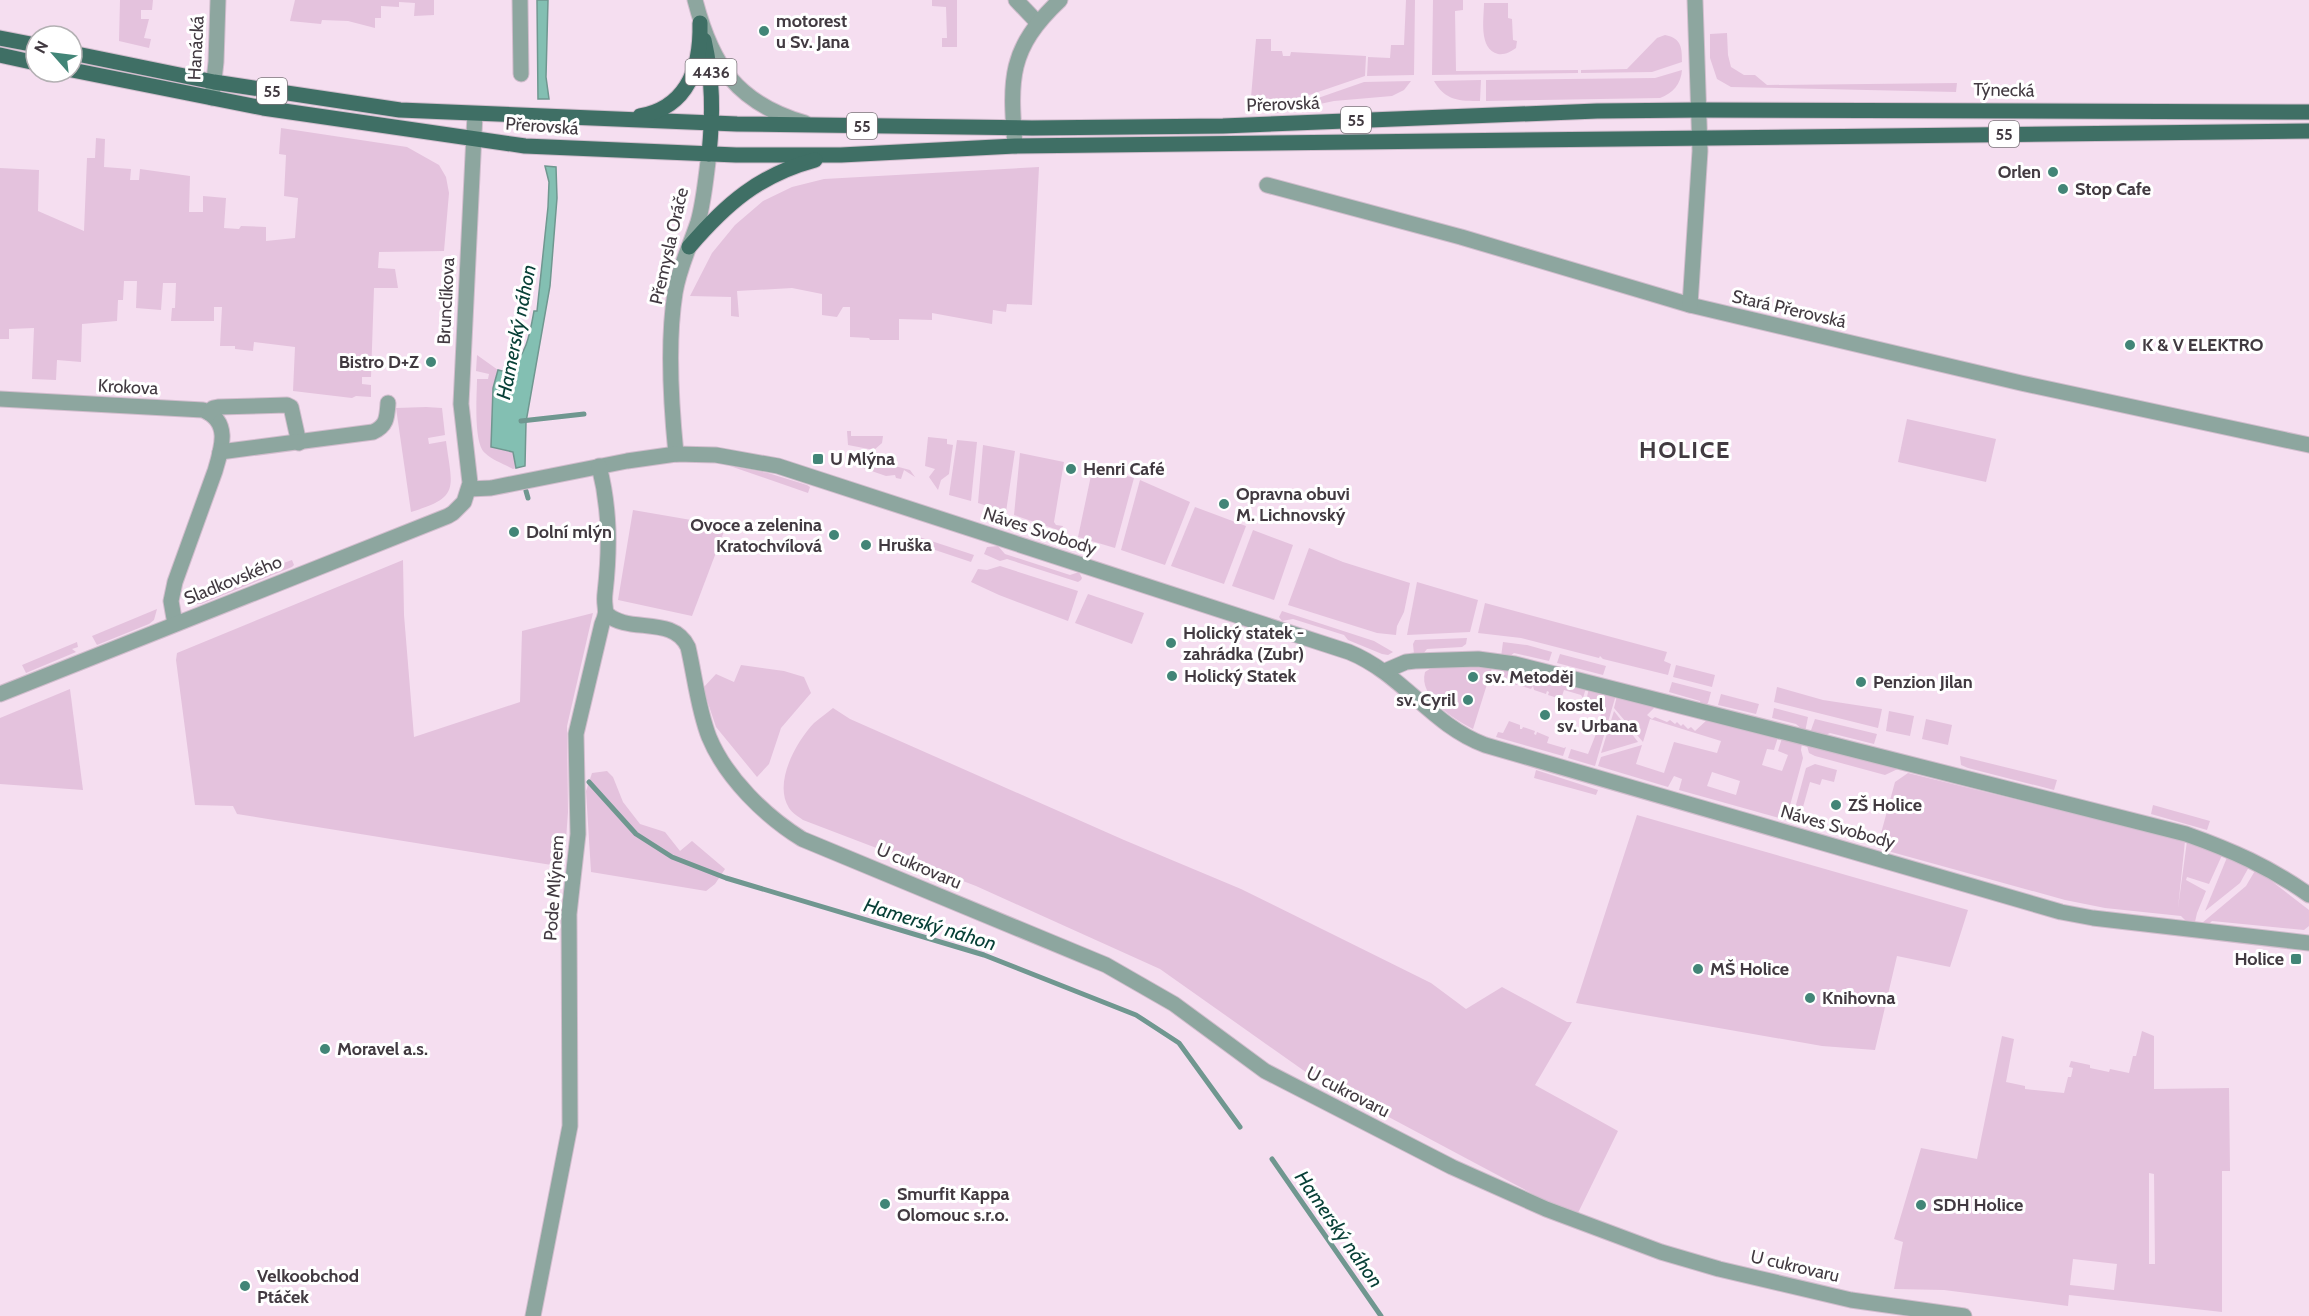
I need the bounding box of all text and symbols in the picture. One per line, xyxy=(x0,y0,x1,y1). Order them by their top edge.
place label: motorest u Sv. Jana xyxy=(776,10,850,53)
street label: Hanácká xyxy=(183,15,209,81)
north arrow xyxy=(24,24,84,84)
marker: motorest u Sv. Jana xyxy=(757,24,771,38)
text: N xyxy=(30,38,52,57)
road number: 4436 xyxy=(686,59,736,85)
road number: 55 xyxy=(257,78,287,104)
street label: Týnecká xyxy=(1973,78,2035,102)
street label: Přerovská xyxy=(1246,92,1320,116)
road number: 55 xyxy=(1341,107,1371,133)
street label: Přerovská xyxy=(505,112,580,140)
road number: 55 xyxy=(847,113,877,139)
road number: 55 xyxy=(1989,121,2019,147)
place label: Orlen xyxy=(1998,161,2041,183)
marker: Orlen xyxy=(2046,165,2060,179)
place label: Stop Cafe xyxy=(2075,178,2151,200)
marker: Stop Cafe xyxy=(2056,182,2070,196)
street label: Přemysla Oráče xyxy=(645,185,693,307)
street label: Brunclíkova xyxy=(433,257,459,345)
water label: Hamerský náhon xyxy=(491,262,541,402)
street label: Stará Přerovská xyxy=(1730,285,1849,333)
place label: K & V ELEKTRO xyxy=(2142,334,2264,356)
marker: K & V ELEKTRO xyxy=(2123,338,2137,352)
place label: Bistro D+Z xyxy=(339,351,419,373)
marker: Bistro D+Z xyxy=(424,355,438,369)
street label: Krokova xyxy=(97,374,159,400)
district label: HOLICE xyxy=(1639,435,1731,464)
place label: U Mlýna xyxy=(830,448,895,470)
marker: U Mlýna xyxy=(811,452,825,466)
place label: Henri Café xyxy=(1083,458,1165,480)
marker: Henri Café xyxy=(1064,462,1078,476)
place label: Opravna obuvi M. Lichnovský xyxy=(1236,483,1350,526)
marker: Opravna obuvi M. Lichnovský xyxy=(1217,497,1231,511)
street label: Náves Svobody xyxy=(980,502,1100,560)
place label: Ovoce a zelenina Kratochvílová xyxy=(690,514,822,557)
place label: Dolní mlýn xyxy=(526,521,612,543)
marker: Dolní mlýn xyxy=(507,525,521,539)
marker: Ovoce a zelenina Kratochvílová xyxy=(827,528,841,542)
place label: Hruška xyxy=(878,534,932,556)
marker: Hruška xyxy=(859,538,873,552)
street label: Sladkovského xyxy=(181,550,285,610)
place label: Holický statek - zahrádka (Zubr) xyxy=(1183,622,1304,665)
marker: Holický statek - zahrádka (Zubr) xyxy=(1164,636,1178,650)
place label: Holický Statek xyxy=(1184,665,1297,687)
place label: sv. Metoděj xyxy=(1485,666,1573,688)
marker: Holický Statek xyxy=(1165,669,1179,683)
marker: sv. Metoděj xyxy=(1466,670,1480,684)
place label: Penzion Jilan xyxy=(1873,671,1973,693)
marker: Penzion Jilan xyxy=(1854,675,1868,689)
place label: sv. Cyril xyxy=(1396,689,1456,711)
marker: sv. Cyril xyxy=(1461,693,1475,707)
place label: kostel sv. Urbana xyxy=(1557,694,1638,737)
marker: kostel sv. Urbana xyxy=(1538,708,1552,722)
place label: ZŠ Holice xyxy=(1848,794,1922,816)
marker: ZŠ Holice xyxy=(1829,798,1843,812)
street label: Náves Svobody xyxy=(1778,800,1898,854)
street label: Pode Mlýnem xyxy=(539,834,569,942)
street label: U cukrovaru xyxy=(873,838,965,894)
water label: Hamerský náhon xyxy=(861,892,999,956)
place label: Holice xyxy=(2234,948,2284,970)
marker: Holice xyxy=(2289,952,2303,966)
place label: MŠ Holice xyxy=(1710,958,1789,980)
marker: MŠ Holice xyxy=(1691,962,1705,976)
place label: Knihovna xyxy=(1822,987,1895,1009)
marker: Knihovna xyxy=(1803,991,1817,1005)
place label: Moravel a.s. xyxy=(337,1038,428,1060)
marker: Moravel a.s. xyxy=(318,1042,332,1056)
street label: U cukrovaru xyxy=(1303,1062,1393,1122)
water label: Hamerský náhon xyxy=(1290,1166,1388,1292)
place label: Smurfit Kappa Olomouc s.r.o. xyxy=(897,1183,1009,1226)
place label: SDH Holice xyxy=(1933,1194,2023,1216)
marker: Smurfit Kappa Olomouc s.r.o. xyxy=(878,1197,892,1211)
marker: SDH Holice xyxy=(1914,1198,1928,1212)
street label: U cukrovaru xyxy=(1748,1245,1842,1287)
place label: Velkoobchod Ptáček xyxy=(257,1265,359,1308)
marker: Velkoobchod Ptáček xyxy=(238,1279,252,1293)

